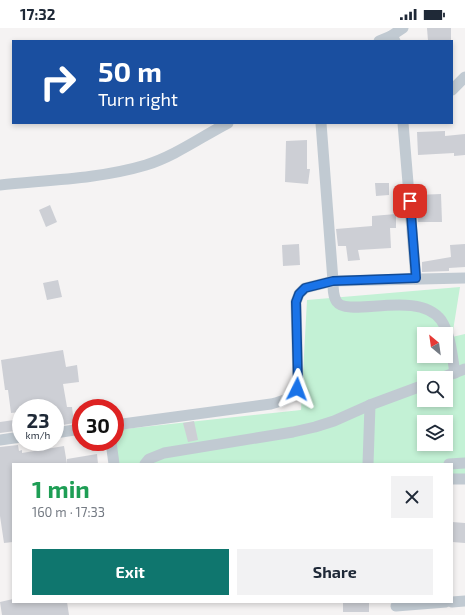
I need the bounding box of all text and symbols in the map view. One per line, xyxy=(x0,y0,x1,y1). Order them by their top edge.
text: 17:32 xyxy=(20,5,55,23)
text: 50 m xyxy=(98,54,162,88)
icon: right xyxy=(32,56,84,108)
text: Turn right xyxy=(98,88,178,110)
pin xyxy=(393,184,427,218)
icon: arrive xyxy=(399,190,421,212)
north arrow xyxy=(417,327,453,363)
map controls xyxy=(417,327,453,451)
position arrow xyxy=(276,368,318,410)
button: search xyxy=(417,371,453,407)
speed limit sign: 30 xyxy=(72,399,124,451)
text: 23 xyxy=(27,408,49,432)
button: layers xyxy=(417,415,453,451)
text: km/h xyxy=(26,429,50,441)
text: 1 min xyxy=(32,474,90,503)
button: close xyxy=(391,476,433,518)
text: 160 m · 17:33 xyxy=(32,504,105,520)
button: Exit xyxy=(32,549,229,595)
button: Share xyxy=(237,549,433,595)

